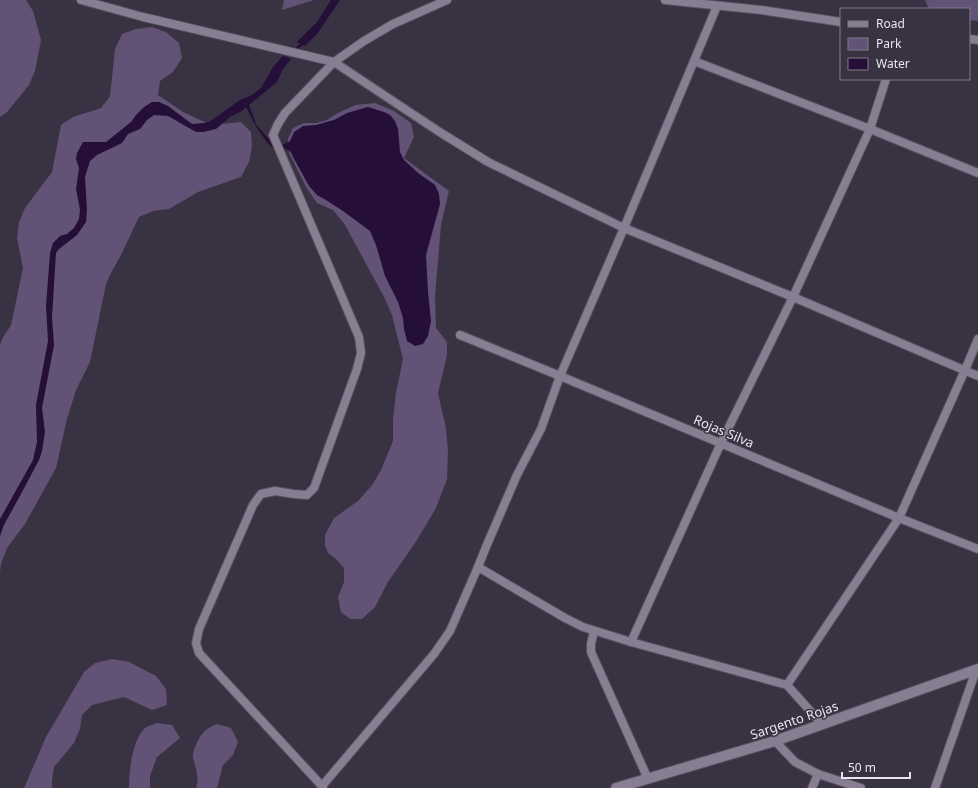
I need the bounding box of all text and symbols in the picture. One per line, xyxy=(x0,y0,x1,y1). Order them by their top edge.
legend xyxy=(840,8,970,80)
text: Road xyxy=(876,15,905,32)
text: Park xyxy=(876,35,902,52)
text: Water xyxy=(876,55,910,72)
street label: Rojas Silva xyxy=(691,410,757,452)
street label: Sargento Rojas xyxy=(748,697,840,743)
scale bar xyxy=(842,754,910,780)
text: 50 m xyxy=(848,759,876,776)

